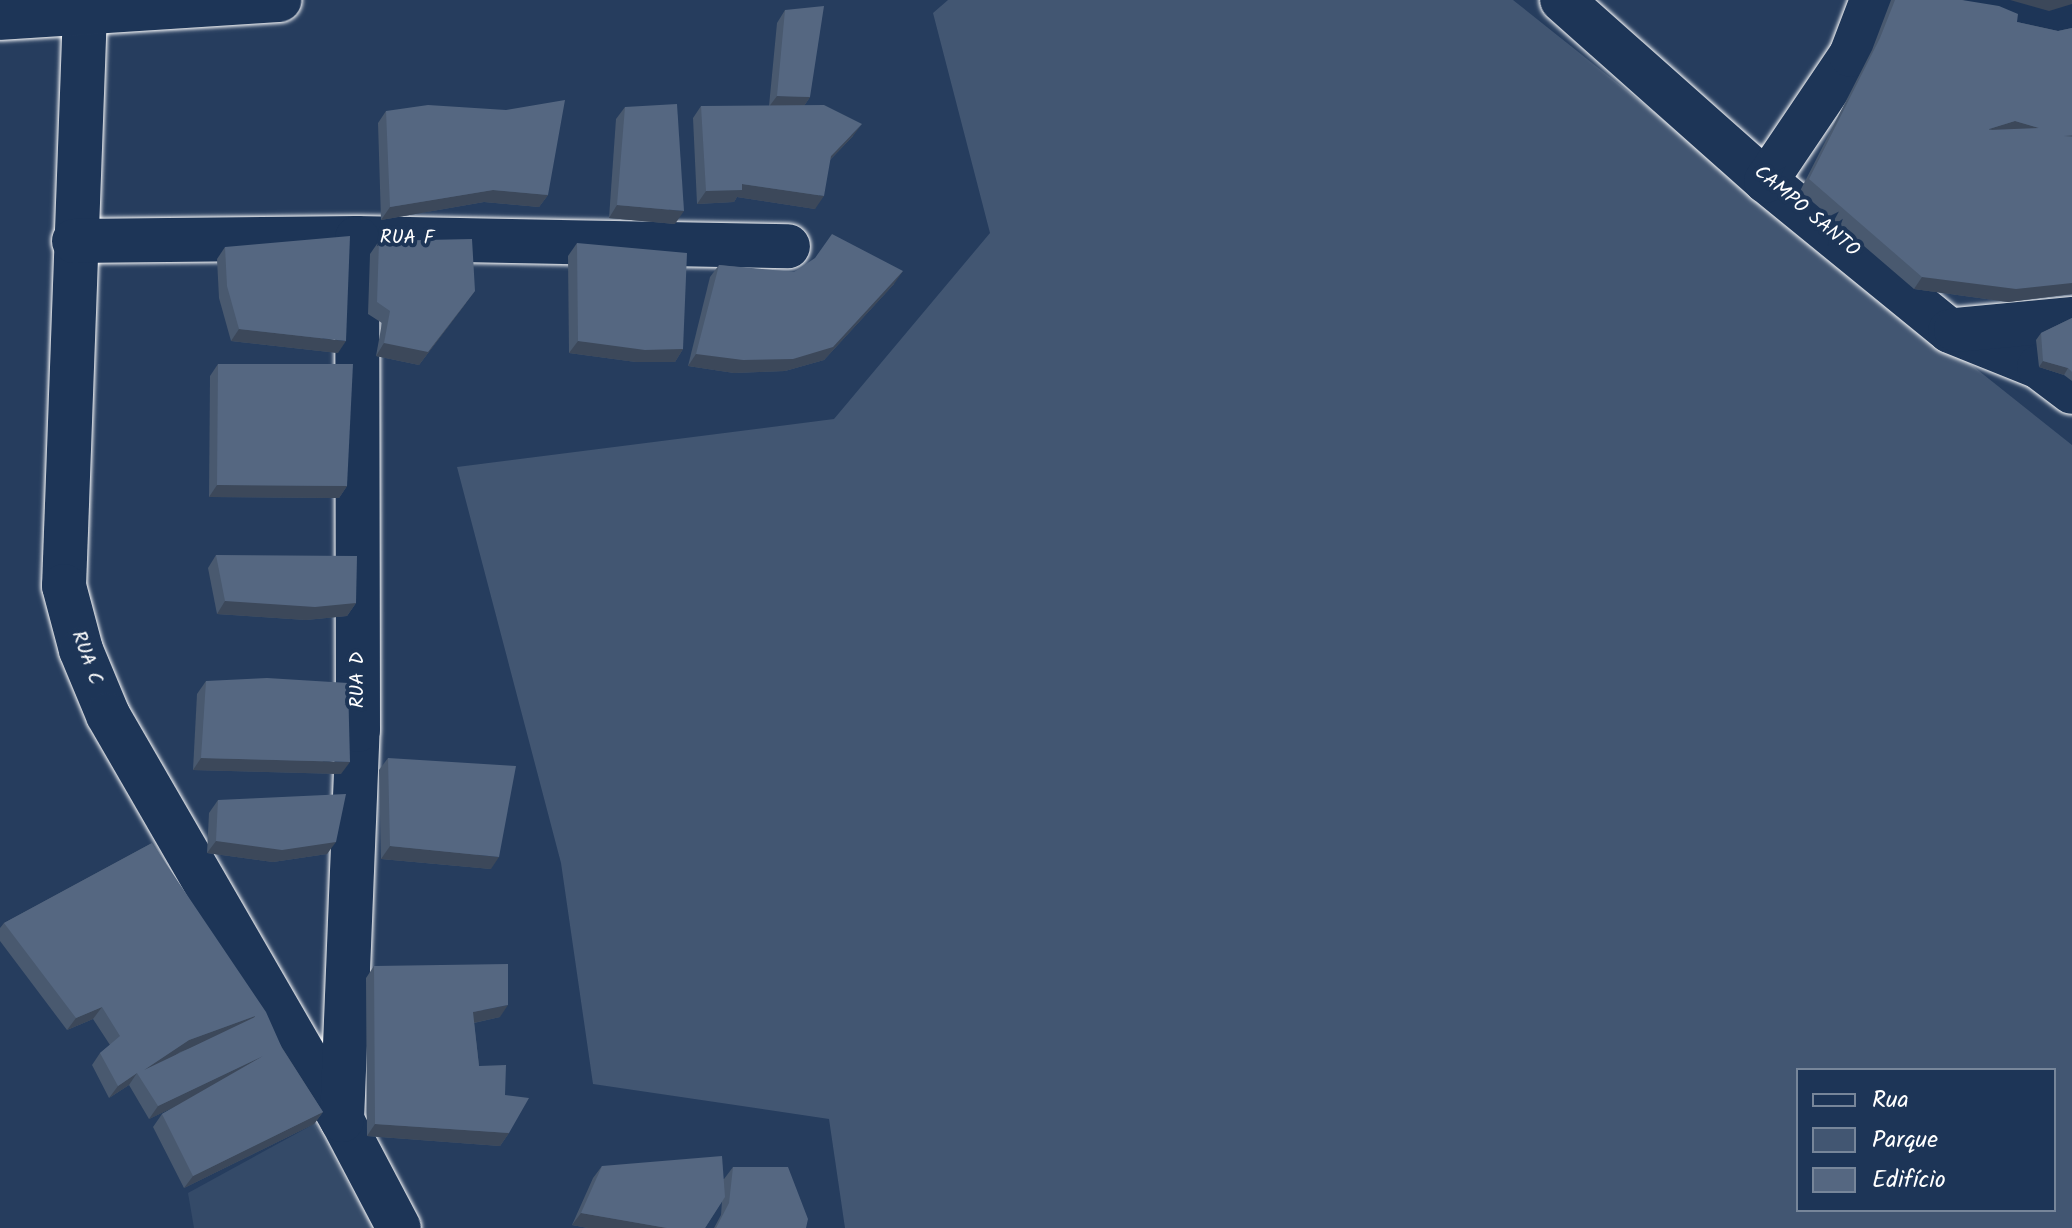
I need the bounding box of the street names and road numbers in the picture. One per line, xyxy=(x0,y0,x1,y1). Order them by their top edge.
street label: CAMPO SANTO xyxy=(1748,161,1864,263)
street label: RUA F xyxy=(380,227,434,251)
street label: RUA C xyxy=(65,628,107,688)
street label: RUA D xyxy=(346,652,370,708)

